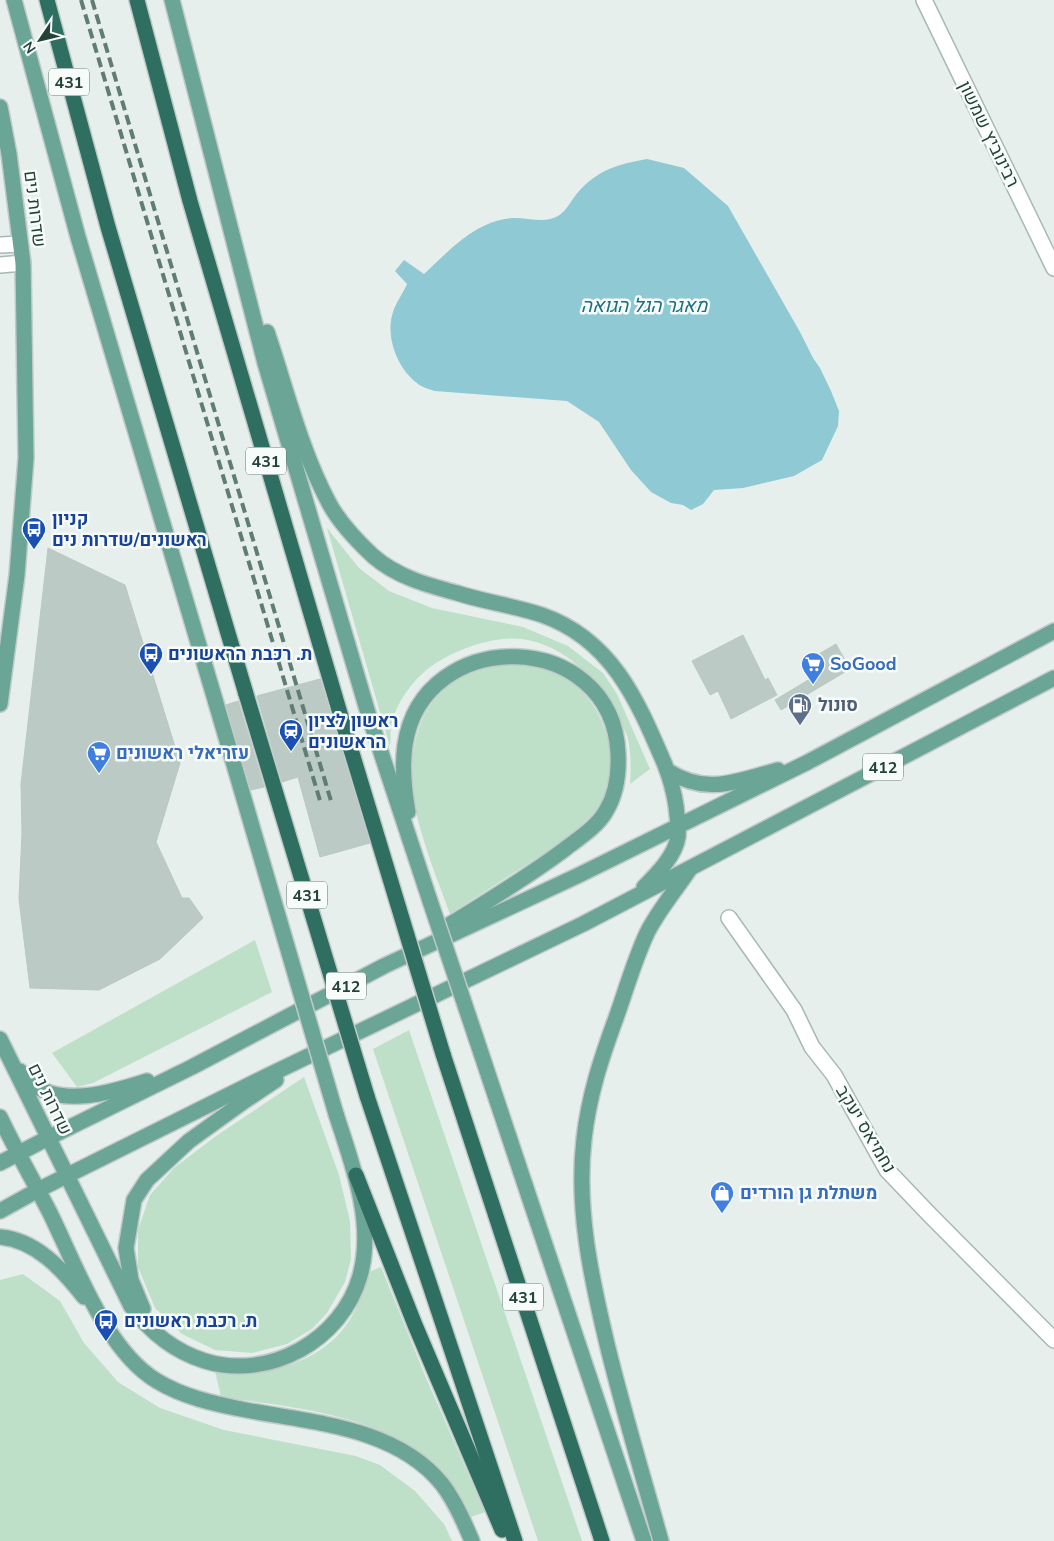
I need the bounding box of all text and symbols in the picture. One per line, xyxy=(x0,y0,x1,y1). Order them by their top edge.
north arrow xyxy=(15,15,65,65)
text: N xyxy=(19,37,41,57)
road number: 431 xyxy=(49,68,89,95)
street label: רבינוביץ שמשון xyxy=(953,77,1025,191)
street label: שדרות נים xyxy=(18,169,52,249)
water label: מאגר הגל הגואה xyxy=(581,293,708,319)
road number: 431 xyxy=(246,448,286,474)
place label: קניון ראשונים/שדרות נים xyxy=(52,507,207,552)
bus stop icon: קניון ראשונים/שדרות נים xyxy=(21,516,47,550)
bus stop icon: ת. רכבת הראשונים xyxy=(138,641,164,675)
place label: ת. רכבת הראשונים xyxy=(168,642,312,666)
supermarket icon: SoGood xyxy=(800,651,826,685)
place label: SoGood xyxy=(830,652,897,676)
fuel station icon: סונול xyxy=(787,692,813,726)
place label: סונול xyxy=(818,693,858,717)
place label: ראשון לציון הראשונים xyxy=(308,709,399,754)
station icon: ראשון לציון הראשונים xyxy=(278,718,304,752)
supermarket icon: עזריאלי ראשונים xyxy=(86,740,112,774)
place label: עזריאלי ראשונים xyxy=(116,741,249,765)
road number: 412 xyxy=(863,754,903,780)
road number: 431 xyxy=(287,882,327,908)
road number: 412 xyxy=(326,972,366,999)
street label: שדרות נים xyxy=(22,1059,78,1139)
street label: נחמיאס יעקב xyxy=(830,1081,902,1177)
shop icon: משתלת גן הורדים xyxy=(709,1180,735,1214)
place label: משתלת גן הורדים xyxy=(740,1181,878,1205)
road number: 431 xyxy=(503,1284,543,1310)
bus stop icon: ת. רכבת ראשונים xyxy=(93,1308,119,1342)
place label: ת. רכבת ראשונים xyxy=(124,1309,257,1333)

